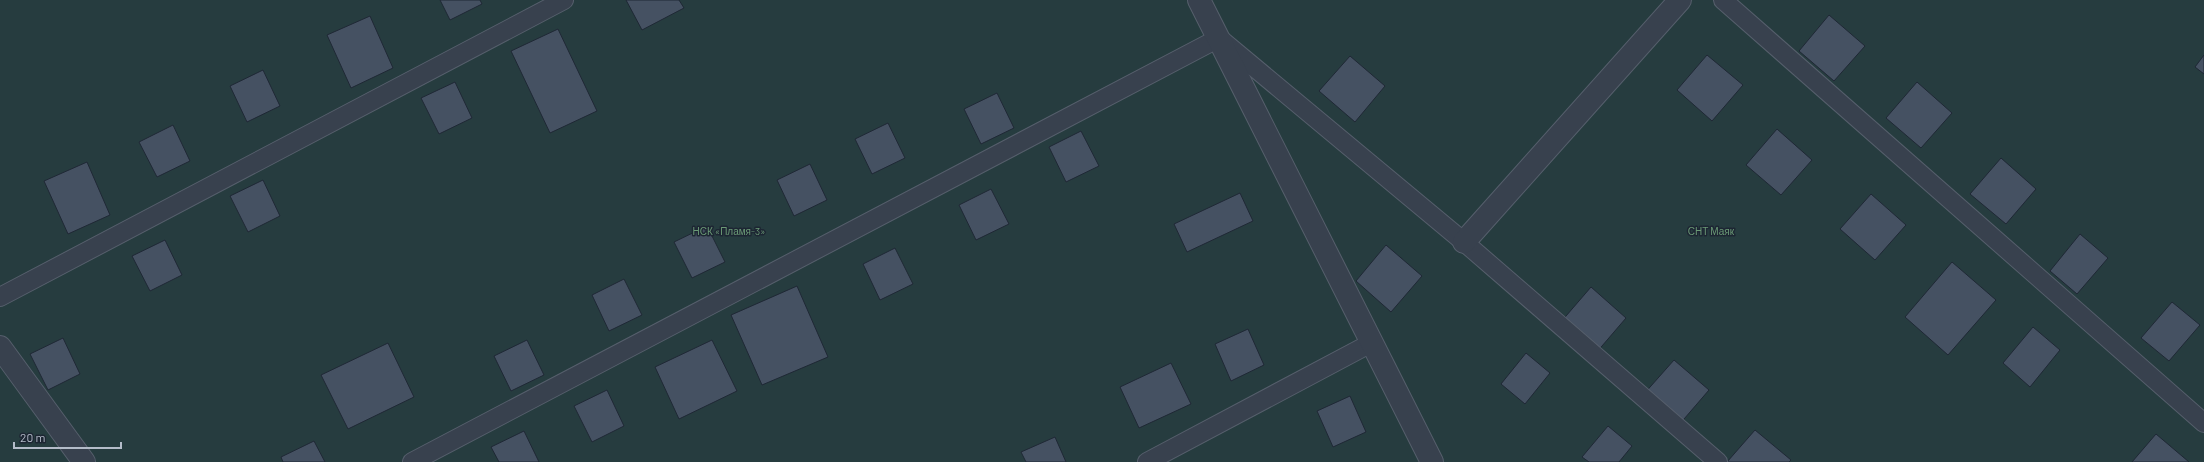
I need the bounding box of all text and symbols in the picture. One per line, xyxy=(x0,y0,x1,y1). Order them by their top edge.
park label: НСК «Пламя-3» xyxy=(692,225,766,237)
park label: СНТ Маяк xyxy=(1688,225,1735,237)
scale bar xyxy=(14,424,121,450)
text: 20 m xyxy=(20,430,46,444)

